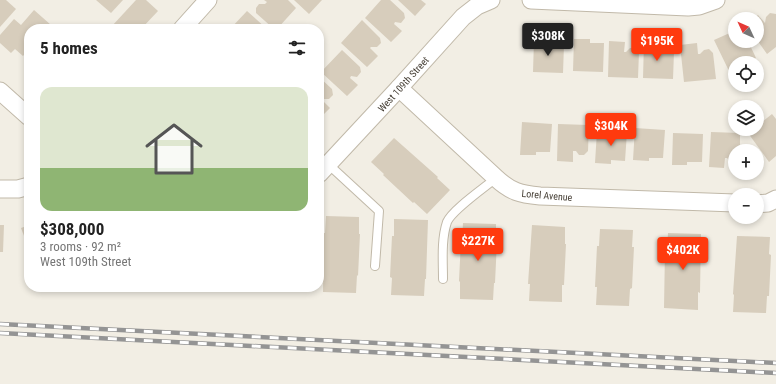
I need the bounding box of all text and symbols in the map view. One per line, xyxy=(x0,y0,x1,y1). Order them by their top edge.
north arrow xyxy=(728,12,764,48)
map controls xyxy=(728,12,764,224)
pin: $308K xyxy=(520,23,576,57)
text: $308K xyxy=(531,28,565,43)
pin: $195K xyxy=(629,28,685,62)
text: $195K xyxy=(640,33,674,48)
icon: filters xyxy=(286,37,308,59)
text: 5 homes xyxy=(40,38,98,58)
street label: West 109th Street xyxy=(376,55,431,114)
button: locate xyxy=(728,56,764,92)
button: layers xyxy=(728,100,764,136)
icon: home xyxy=(138,113,210,185)
pin: $304K xyxy=(583,113,639,147)
text: $304K xyxy=(594,118,628,133)
button: + xyxy=(728,144,764,180)
street label: Lorel Avenue xyxy=(521,188,573,203)
button: − xyxy=(728,188,764,224)
text: $308,000 xyxy=(40,219,104,239)
pin: $227K xyxy=(450,228,506,262)
text: $227K xyxy=(461,233,495,248)
pin: $402K xyxy=(655,237,711,271)
text: 3 rooms · 92 m² xyxy=(40,239,121,254)
text: $402K xyxy=(666,242,700,257)
text: West 109th Street xyxy=(40,254,131,269)

